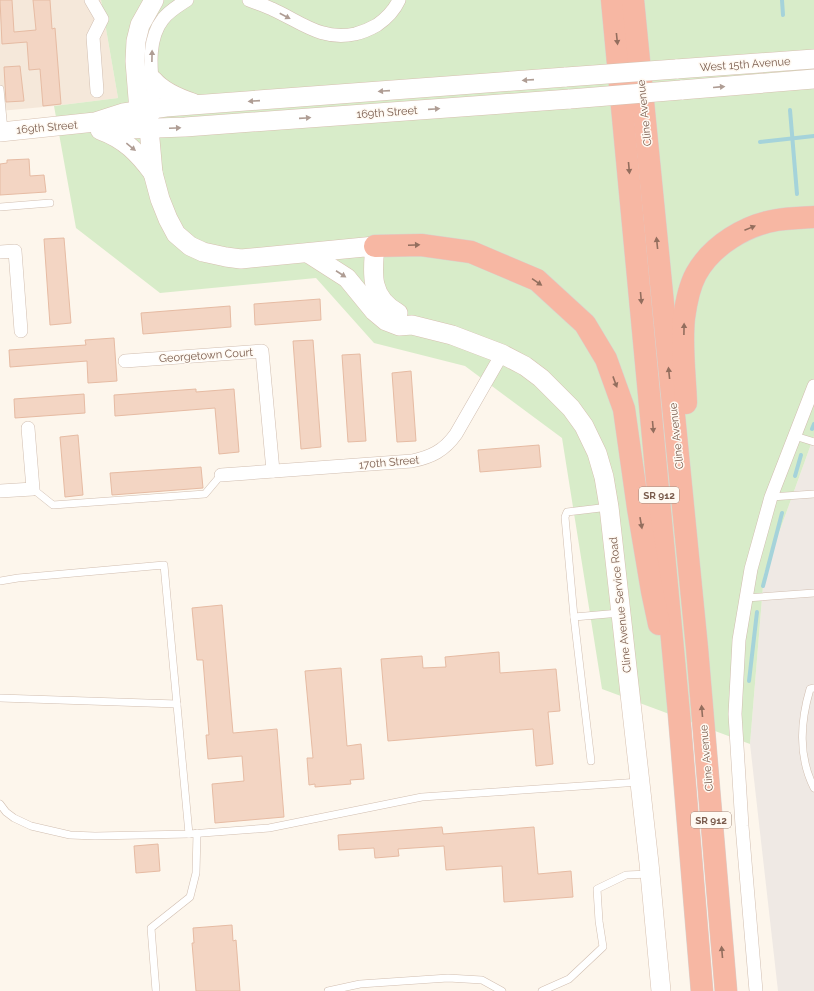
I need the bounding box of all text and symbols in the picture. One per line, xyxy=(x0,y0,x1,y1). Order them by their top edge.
one-way arrow xyxy=(279,12,290,19)
one-way arrow xyxy=(614,33,620,45)
one-way arrow xyxy=(149,49,155,62)
street label: West 15th Avenue xyxy=(699,55,791,74)
one-way arrow xyxy=(522,77,534,84)
street label: Cline Avenue xyxy=(634,78,654,147)
one-way arrow xyxy=(713,84,726,90)
one-way arrow xyxy=(378,88,390,95)
one-way arrow xyxy=(248,97,260,104)
street label: 169th Street xyxy=(356,104,418,121)
one-way arrow xyxy=(428,105,440,112)
one-way arrow xyxy=(299,115,311,122)
street label: 169th Street xyxy=(16,118,78,137)
one-way arrow xyxy=(169,124,181,131)
one-way arrow xyxy=(125,143,136,152)
one-way arrow xyxy=(626,162,632,174)
one-way arrow xyxy=(745,224,757,230)
one-way arrow xyxy=(653,237,660,249)
one-way arrow xyxy=(408,242,421,248)
one-way arrow xyxy=(335,270,346,278)
one-way arrow xyxy=(531,278,543,285)
one-way arrow xyxy=(638,292,644,304)
one-way arrow xyxy=(681,322,687,335)
street label: Georgetown Court xyxy=(159,346,254,365)
one-way arrow xyxy=(666,366,673,379)
one-way arrow xyxy=(612,377,618,389)
street label: Cline Avenue xyxy=(666,401,686,470)
one-way arrow xyxy=(650,421,656,433)
street label: 170th Street xyxy=(358,453,420,472)
road number: SR 912 xyxy=(639,487,679,503)
one-way arrow xyxy=(638,517,644,530)
street label: Cline Avenue Service Road xyxy=(607,536,634,674)
one-way arrow xyxy=(699,705,705,717)
street label: Cline Avenue xyxy=(697,724,716,792)
road number: SR 912 xyxy=(691,812,731,828)
one-way arrow xyxy=(719,946,726,958)

